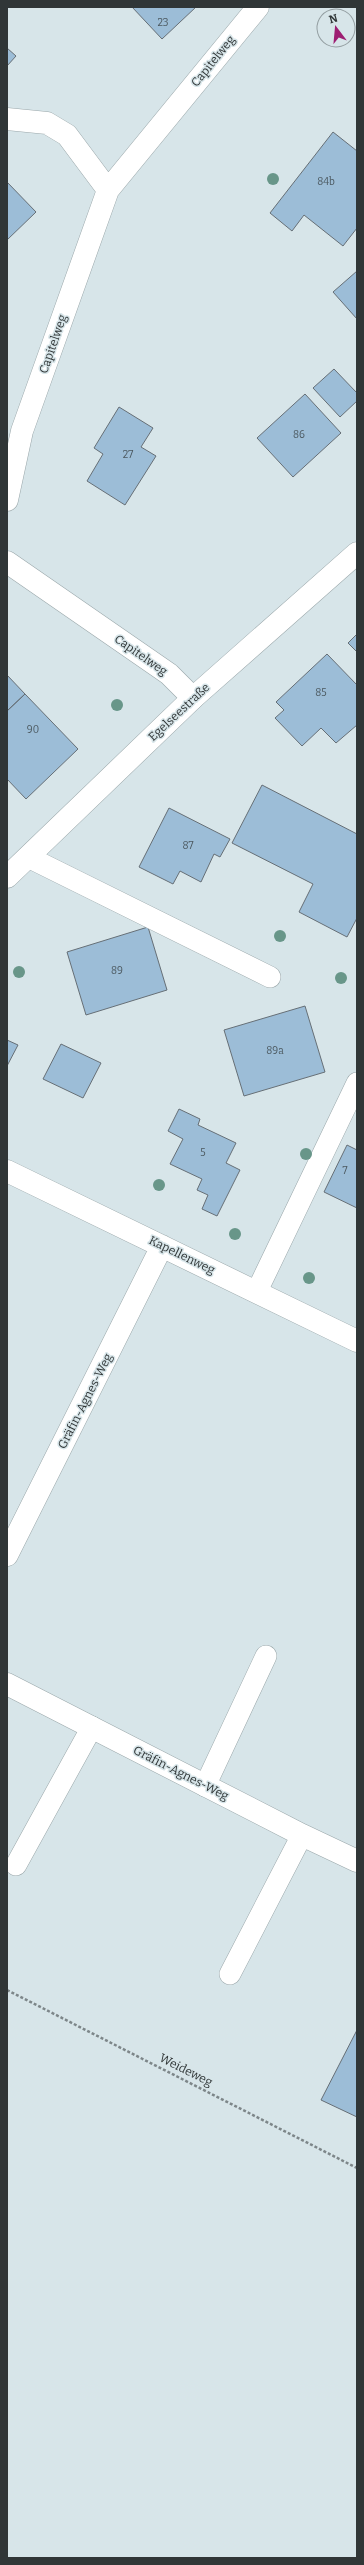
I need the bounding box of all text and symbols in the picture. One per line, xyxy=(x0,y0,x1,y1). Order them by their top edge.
north arrow xyxy=(316,8,356,48)
text: N xyxy=(328,11,340,26)
house number: 23 xyxy=(157,17,169,29)
street label: Capitelweg xyxy=(188,33,238,89)
house number: 84b xyxy=(317,176,335,188)
street label: Capitelweg xyxy=(36,312,70,375)
house number: 86 xyxy=(293,429,305,441)
house number: 27 xyxy=(123,449,133,461)
street label: Capitelweg xyxy=(112,632,170,679)
street label: Egelseestraße xyxy=(146,680,212,744)
house number: 85 xyxy=(315,687,327,699)
house number: 90 xyxy=(27,724,39,736)
house number: 87 xyxy=(182,840,194,852)
house number: 89 xyxy=(111,965,123,977)
house number: 89a xyxy=(266,1045,284,1057)
house number: 5 xyxy=(200,1147,206,1159)
house number: 7 xyxy=(342,1165,348,1177)
street label: Kapellenweg xyxy=(147,1233,218,1277)
street label: Gräfin-Agnes-Weg xyxy=(55,1351,115,1451)
street label: Gräfin-Agnes-Weg xyxy=(131,1743,231,1803)
street label: Weideweg xyxy=(157,2051,215,2089)

